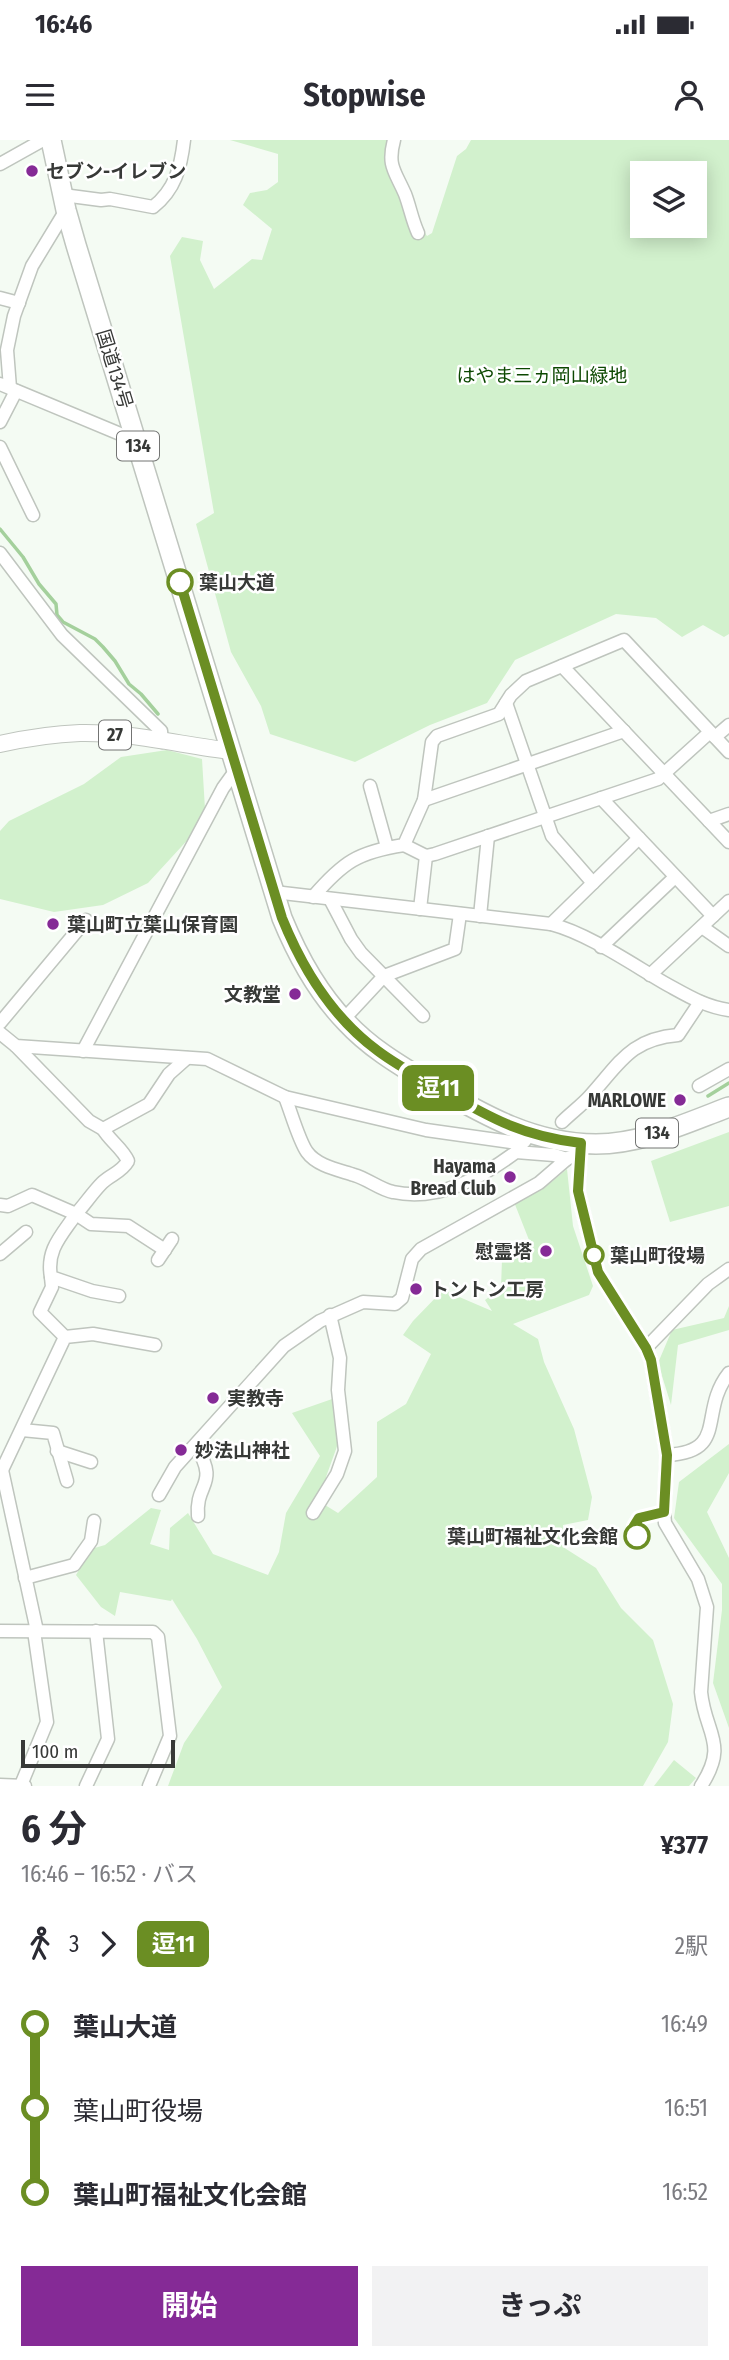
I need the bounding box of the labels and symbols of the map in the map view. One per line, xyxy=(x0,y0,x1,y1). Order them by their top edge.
place label: セブン-イレブン xyxy=(46,160,186,183)
marker: セブン-イレブン xyxy=(24,163,40,179)
street label: 国道134号 xyxy=(92,327,138,412)
park label: はやま三ヵ岡山緑地 xyxy=(456,364,628,387)
road number: 134 xyxy=(117,432,159,460)
marker: 葉山大道 xyxy=(167,569,193,595)
place label: 葉山大道 xyxy=(199,571,275,594)
road number: 27 xyxy=(99,720,131,750)
place label: 葉山町立葉山保育園 xyxy=(67,913,238,936)
marker: 葉山町立葉山保育園 xyxy=(45,916,61,932)
place label: 文教堂 xyxy=(224,983,281,1006)
marker: 文教堂 xyxy=(287,986,303,1002)
line badge: 逗11 xyxy=(398,1065,478,1111)
place label: MARLOWE xyxy=(588,1089,666,1112)
marker: MARLOWE xyxy=(672,1092,688,1108)
road number: 134 xyxy=(636,1118,678,1148)
place label: Hayama Bread Club xyxy=(411,1155,496,1200)
marker: Hayama Bread Club xyxy=(502,1169,518,1185)
place label: 慰霊塔 xyxy=(475,1240,532,1263)
marker: 慰霊塔 xyxy=(538,1243,554,1259)
place label: 葉山町役場 xyxy=(610,1244,705,1267)
marker: 葉山町役場 xyxy=(584,1245,604,1265)
place label: トントン工房 xyxy=(430,1278,544,1301)
marker: トントン工房 xyxy=(408,1281,424,1297)
place label: 実教寺 xyxy=(227,1387,284,1410)
marker: 実教寺 xyxy=(205,1390,221,1406)
place label: 妙法山神社 xyxy=(195,1439,290,1462)
marker: 妙法山神社 xyxy=(173,1442,189,1458)
marker: 葉山町福祉文化会館 xyxy=(624,1523,650,1549)
place label: 葉山町福祉文化会館 xyxy=(447,1525,618,1548)
scale bar xyxy=(21,1737,175,1769)

